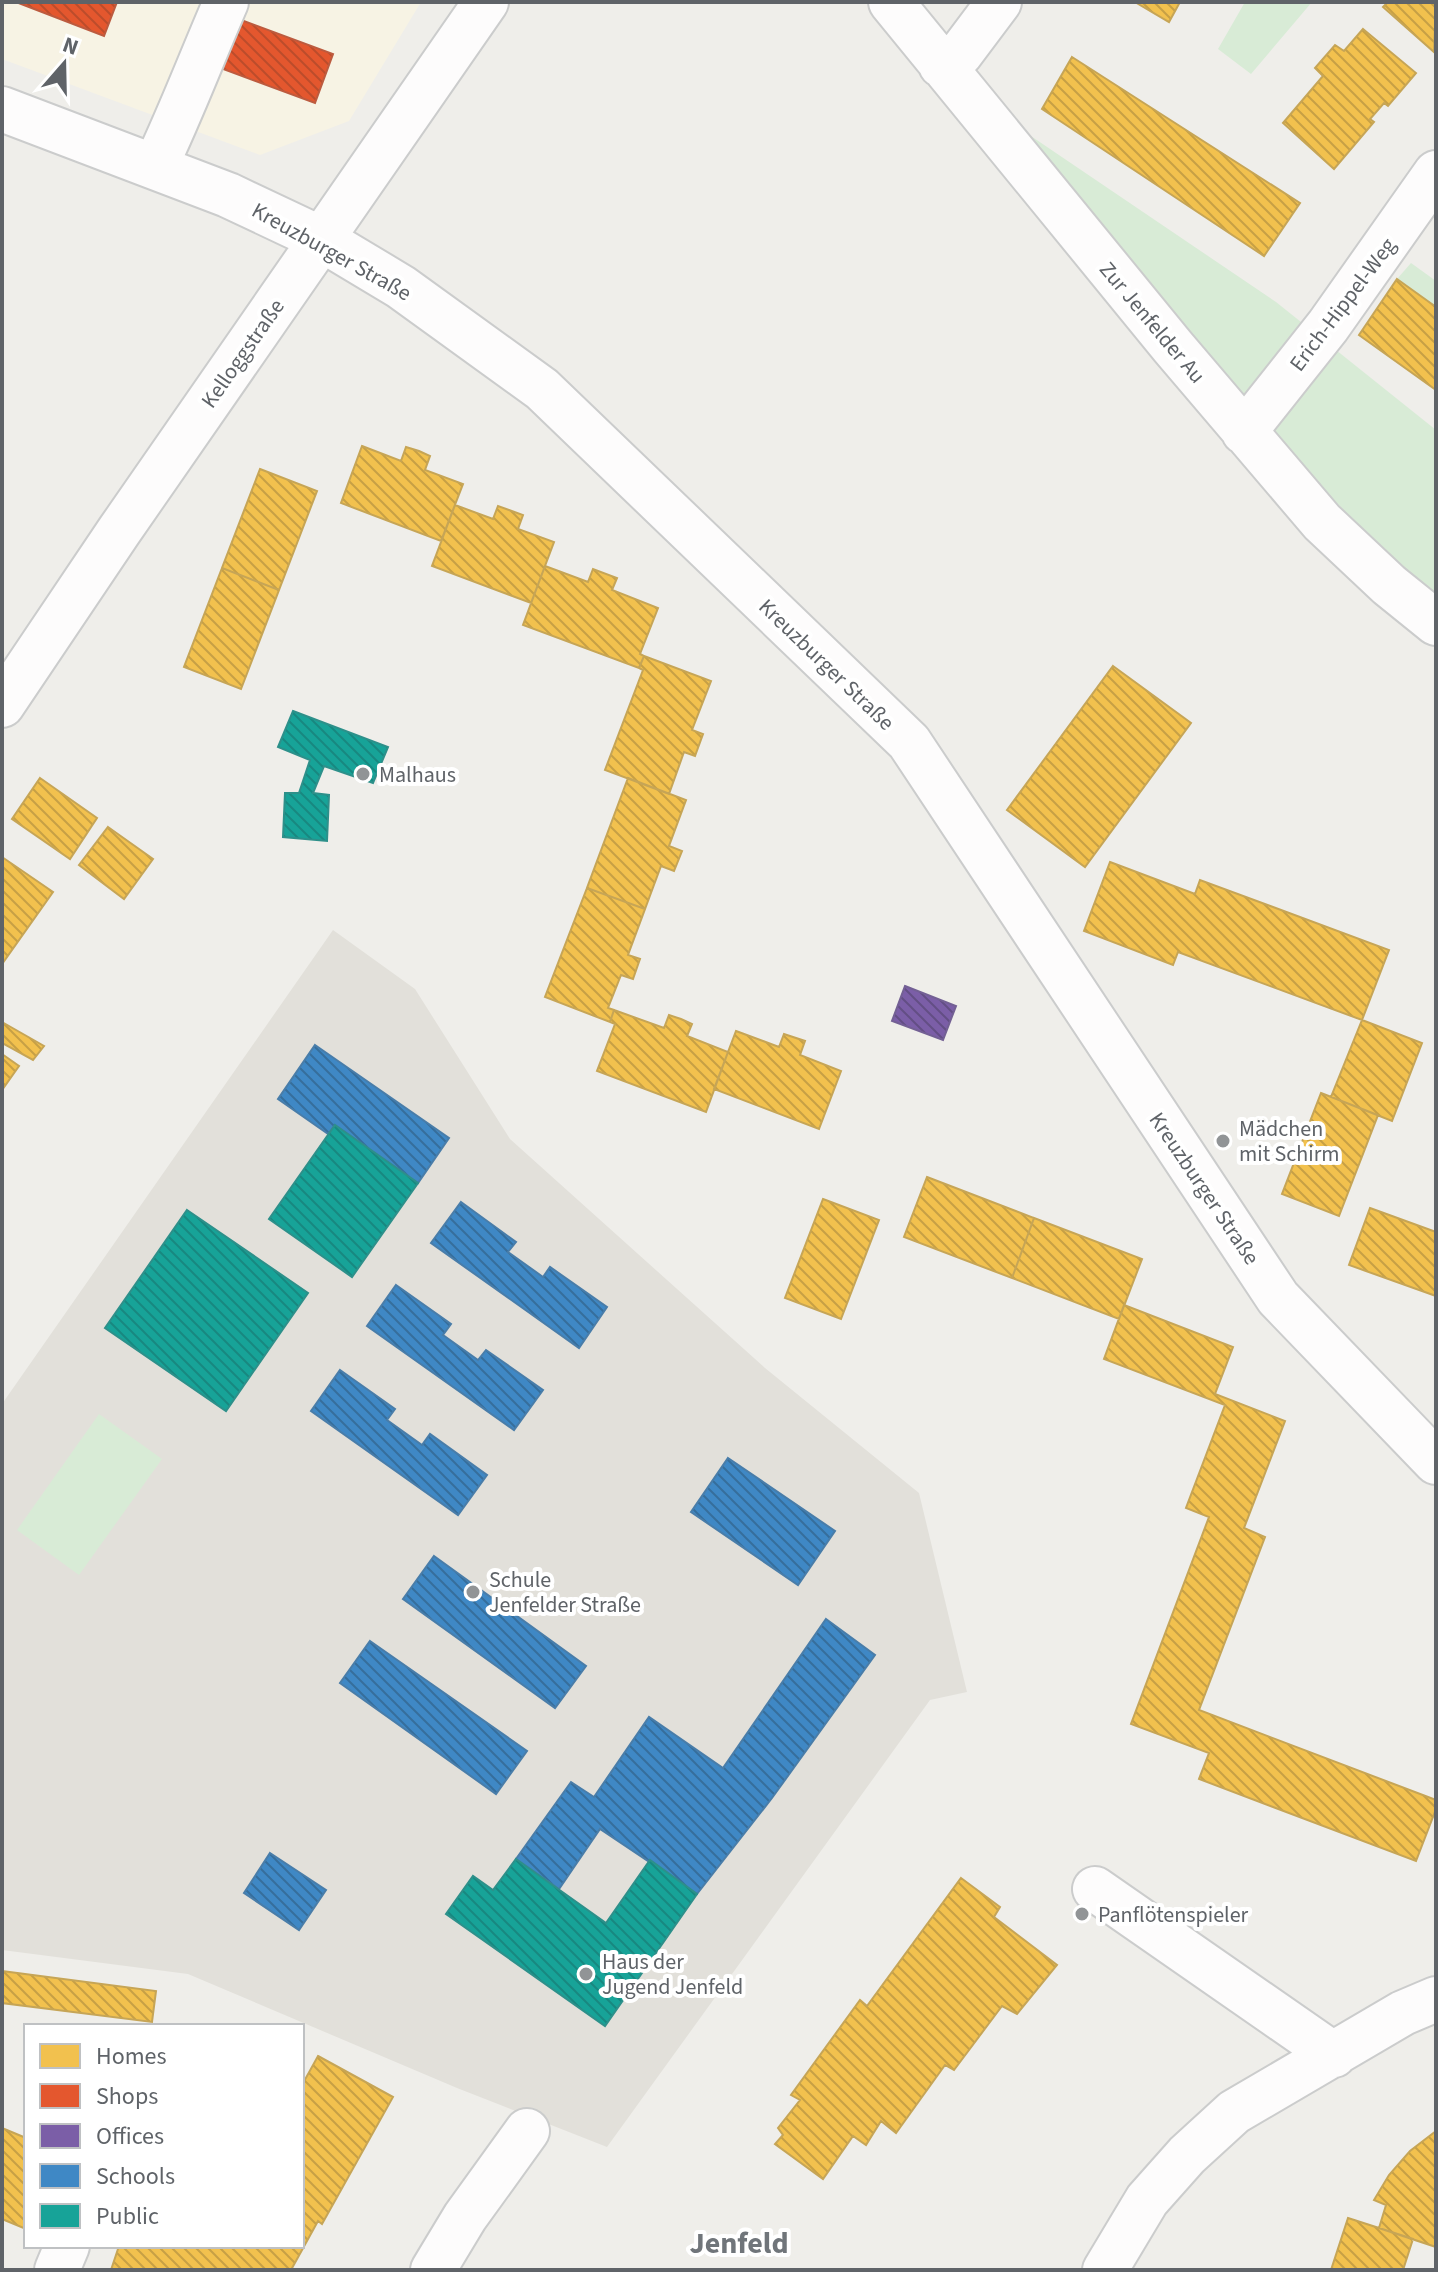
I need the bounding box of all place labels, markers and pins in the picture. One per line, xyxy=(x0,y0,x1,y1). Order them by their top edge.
place label: Malhaus xyxy=(379,759,456,791)
marker: Malhaus xyxy=(354,765,372,783)
place label: Mädchen mit Schirm xyxy=(1239,1113,1340,1170)
marker: Mädchen mit Schirm xyxy=(1214,1132,1232,1150)
place label: Schule Jenfelder Straße xyxy=(489,1564,641,1621)
marker: Schule Jenfelder Straße xyxy=(464,1583,482,1601)
place label: Panflötenspieler xyxy=(1098,1899,1249,1931)
marker: Panflötenspieler xyxy=(1073,1905,1091,1923)
place label: Haus der Jugend Jenfeld xyxy=(602,1946,743,2003)
marker: Haus der Jugend Jenfeld xyxy=(577,1965,595,1983)

